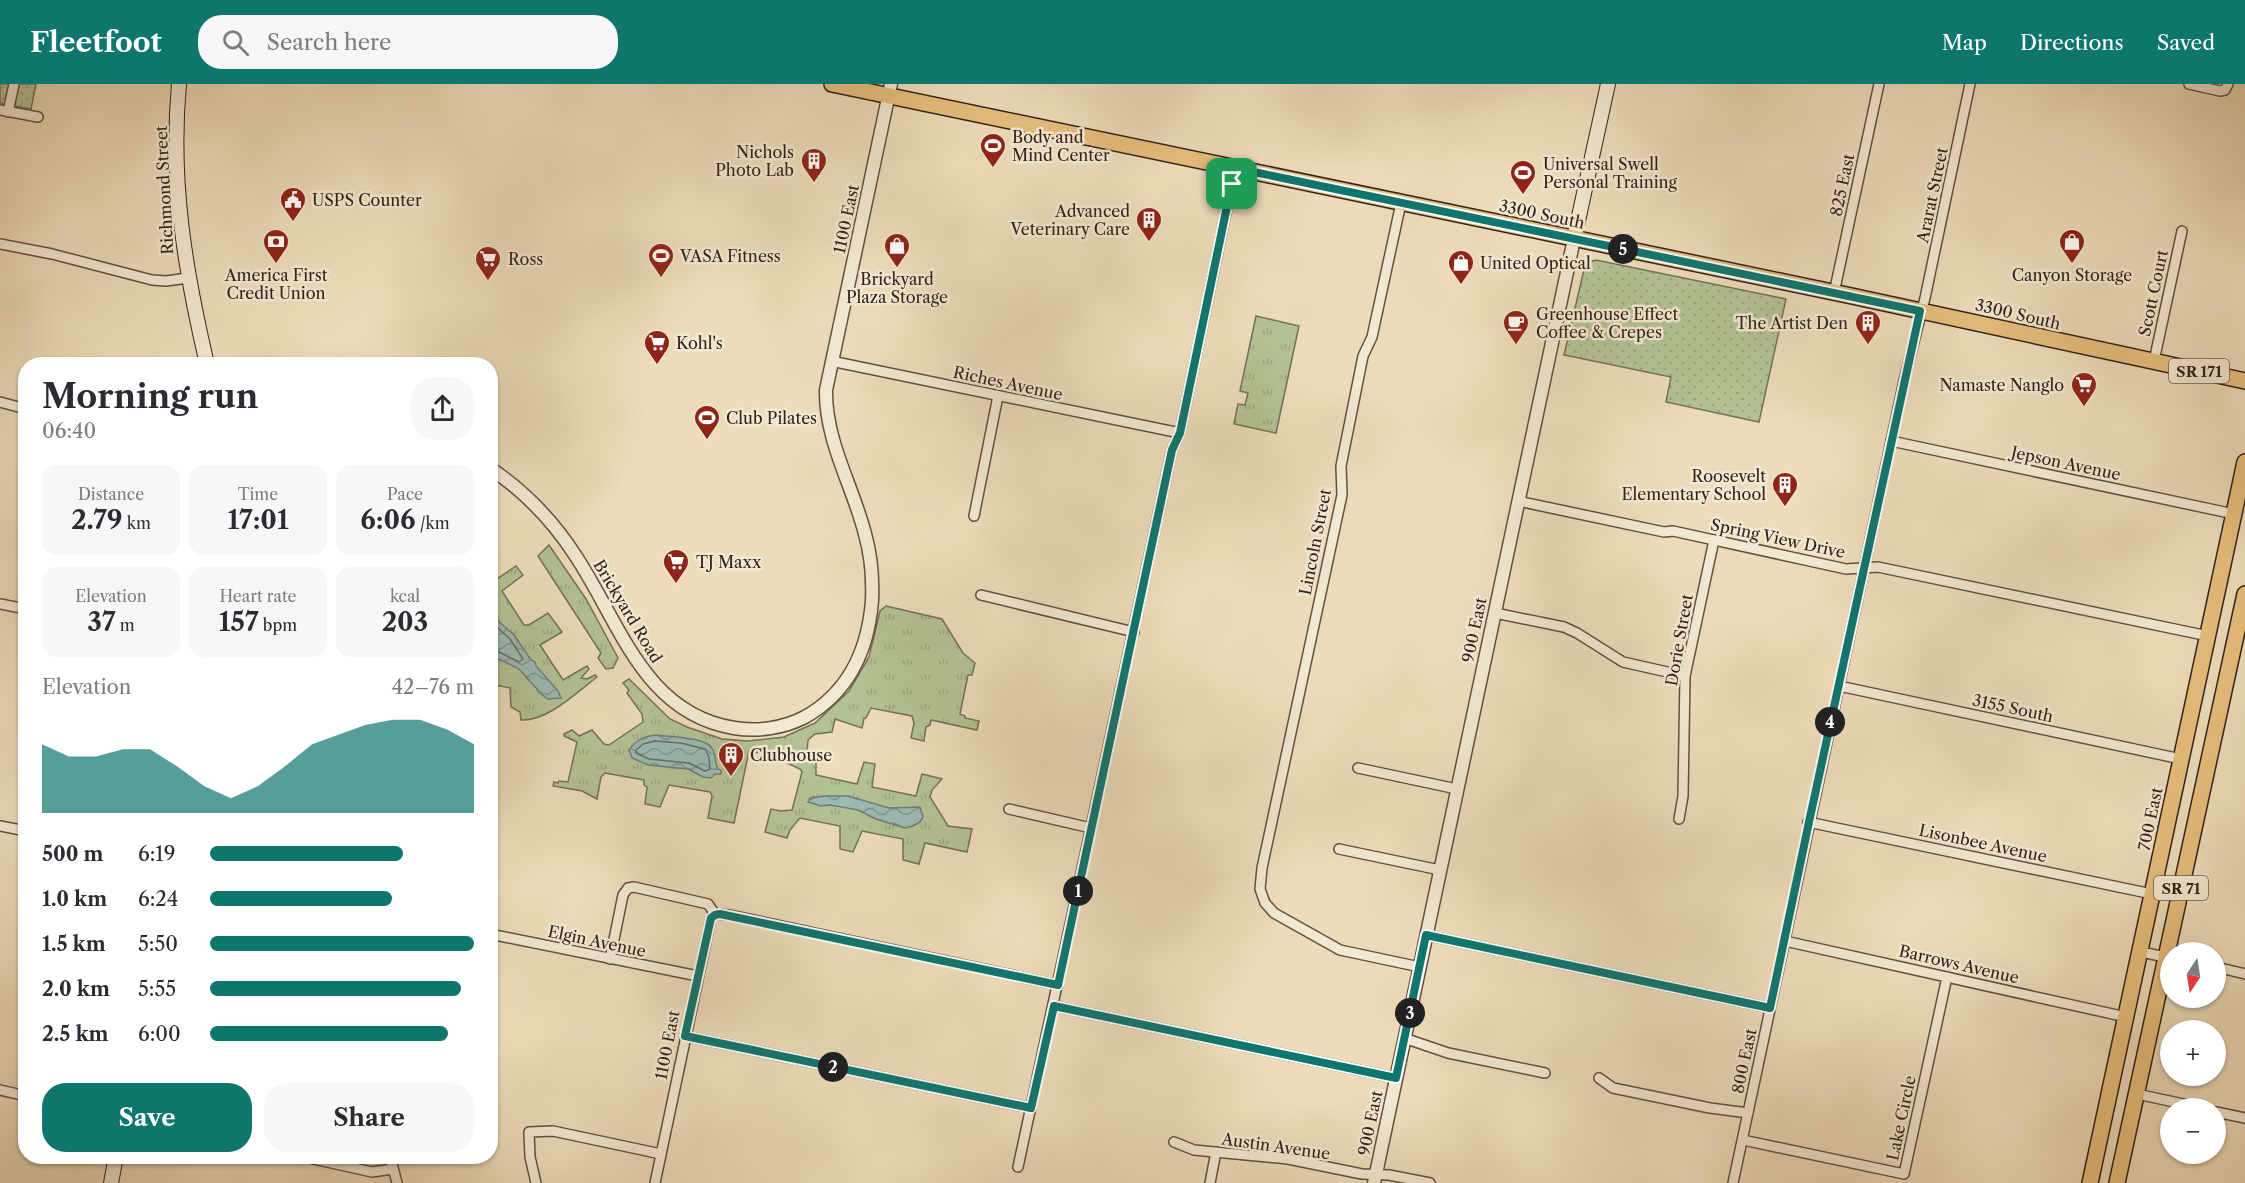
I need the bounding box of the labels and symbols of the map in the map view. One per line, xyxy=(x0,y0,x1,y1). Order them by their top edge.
street label: Richmond Street xyxy=(151,125,177,255)
place label: Body and Mind Center xyxy=(1012,127,1110,165)
sports icon: Body and Mind Center xyxy=(978,131,1008,169)
place label: Nichols Photo Lab xyxy=(715,142,794,180)
street label: Ararat Street xyxy=(1912,145,1952,246)
building icon: Nichols Photo Lab xyxy=(799,146,829,184)
street label: 825 East xyxy=(1826,151,1858,218)
place label: Universal Swell Personal Training xyxy=(1543,154,1678,192)
pin xyxy=(1206,158,1257,209)
sports icon: Universal Swell Personal Training xyxy=(1508,158,1538,196)
street label: 1100 East xyxy=(829,182,863,255)
public building icon: USPS Counter xyxy=(278,185,308,223)
place label: USPS Counter xyxy=(312,190,422,210)
street label: 3300 South xyxy=(1497,195,1587,233)
place label: Advanced Veterinary Care xyxy=(1010,201,1130,239)
building icon: Advanced Veterinary Care xyxy=(1134,205,1164,243)
bank icon: America First Credit Union xyxy=(261,227,291,265)
shop icon: Canyon Storage xyxy=(2057,227,2087,265)
shop icon: Brickyard Plaza Storage xyxy=(882,231,912,269)
pin: 5 xyxy=(1608,234,1638,264)
sports icon: VASA Fitness xyxy=(646,241,676,279)
supermarket icon: Ross xyxy=(473,244,503,282)
place label: VASA Fitness xyxy=(679,246,781,266)
shop icon: United Optical xyxy=(1446,248,1476,286)
street label: Scott Court xyxy=(2134,248,2172,338)
place label: Ross xyxy=(508,249,543,269)
place label: United Optical xyxy=(1480,253,1591,273)
place label: America First Credit Union xyxy=(224,265,328,303)
place label: Canyon Storage xyxy=(2012,265,2132,285)
place label: Brickyard Plaza Storage xyxy=(846,269,948,307)
street label: 3300 South xyxy=(1973,294,2063,334)
place label: Greenhouse Effect Coffee & Crepes xyxy=(1536,304,1678,342)
cafe icon: Greenhouse Effect Coffee & Crepes xyxy=(1501,308,1531,346)
building icon: The Artist Den xyxy=(1853,308,1883,346)
place label: The Artist Den xyxy=(1736,313,1848,333)
supermarket icon: Kohl's xyxy=(642,328,672,366)
place label: Kohl's xyxy=(676,333,723,353)
road number: SR 171 xyxy=(2169,359,2229,383)
street label: Riches Avenue xyxy=(951,362,1065,404)
supermarket icon: Namaste Nanglo xyxy=(2069,370,2099,408)
place label: Namaste Nanglo xyxy=(1939,375,2064,395)
sports icon: Club Pilates xyxy=(692,403,722,441)
place label: Club Pilates xyxy=(726,408,817,428)
street label: Jepson Avenue xyxy=(2006,441,2123,484)
place label: Roosevelt Elementary School xyxy=(1622,466,1766,504)
building icon: Roosevelt Elementary School xyxy=(1770,470,1800,508)
street label: Lincoln Street xyxy=(1295,487,1335,597)
street label: Spring View Drive xyxy=(1709,514,1847,562)
supermarket icon: TJ Maxx xyxy=(661,547,691,585)
place label: TJ Maxx xyxy=(696,552,762,572)
street label: Brickyard Road xyxy=(589,556,667,667)
street label: Dorie Street xyxy=(1661,592,1697,688)
street label: 900 East xyxy=(1457,595,1491,664)
street label: 3155 South xyxy=(1971,690,2055,726)
pin: 4 xyxy=(1815,707,1845,737)
building icon: Clubhouse xyxy=(716,740,746,778)
place label: Clubhouse xyxy=(750,745,832,765)
street label: 700 East xyxy=(2134,785,2167,853)
street label: Lisonbee Avenue xyxy=(1917,820,2049,866)
pin: 1 xyxy=(1063,876,1093,906)
road number: SR 71 xyxy=(2154,876,2208,900)
street label: Elgin Avenue xyxy=(546,921,648,961)
street label: Barrows Avenue xyxy=(1897,940,2021,988)
north arrow xyxy=(2160,942,2226,1008)
pin: 3 xyxy=(1395,998,1425,1028)
street label: 1100 East xyxy=(651,1008,684,1081)
street label: 800 East xyxy=(1727,1026,1761,1095)
pin: 2 xyxy=(818,1052,848,1082)
street label: Lake Circle xyxy=(1882,1074,1920,1162)
street label: 900 East xyxy=(1353,1088,1387,1157)
street label: Austin Avenue xyxy=(1219,1128,1332,1164)

